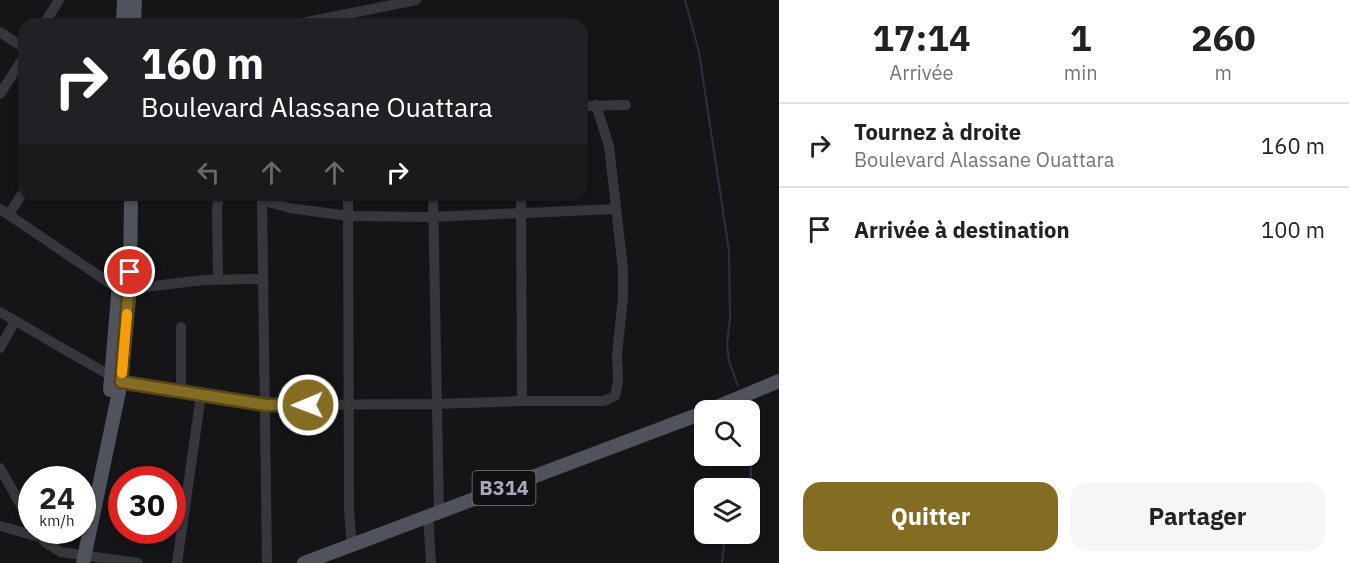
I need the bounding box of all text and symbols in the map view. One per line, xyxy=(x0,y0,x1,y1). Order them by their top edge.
text: 17:14 xyxy=(872,14,971,61)
text: 1 xyxy=(1070,14,1092,61)
text: 260 xyxy=(1191,14,1256,61)
text: 160 m xyxy=(141,36,264,91)
icon: right xyxy=(42,42,120,120)
text: Arrivée xyxy=(889,59,953,86)
text: min xyxy=(1064,59,1098,86)
text: m xyxy=(1215,59,1232,86)
text: Boulevard Alassane Ouattara xyxy=(141,89,493,124)
text: Tournez à droite xyxy=(854,117,1021,146)
icon: right xyxy=(803,129,836,162)
text: 160 m xyxy=(1261,131,1325,160)
text: Boulevard Alassane Ouattara xyxy=(854,146,1114,173)
icon: left xyxy=(192,156,225,189)
icon: ahead xyxy=(255,156,288,189)
icon: ahead xyxy=(318,156,351,189)
icon: right xyxy=(381,156,414,189)
icon: arrive xyxy=(803,213,836,246)
text: Arrivée à destination xyxy=(854,215,1070,244)
text: 100 m xyxy=(1261,215,1325,244)
pin xyxy=(104,246,155,297)
icon: arrive xyxy=(113,255,146,288)
position arrow xyxy=(276,373,340,437)
map controls xyxy=(694,400,760,544)
button: search xyxy=(694,400,760,466)
speed limit sign: 30 xyxy=(108,466,186,544)
road number: B314 xyxy=(472,471,536,505)
text: 24 xyxy=(39,478,75,517)
button: layers xyxy=(694,478,760,544)
button: Quitter xyxy=(803,482,1058,551)
button: Partager xyxy=(1070,482,1325,551)
text: km/h xyxy=(39,511,75,530)

